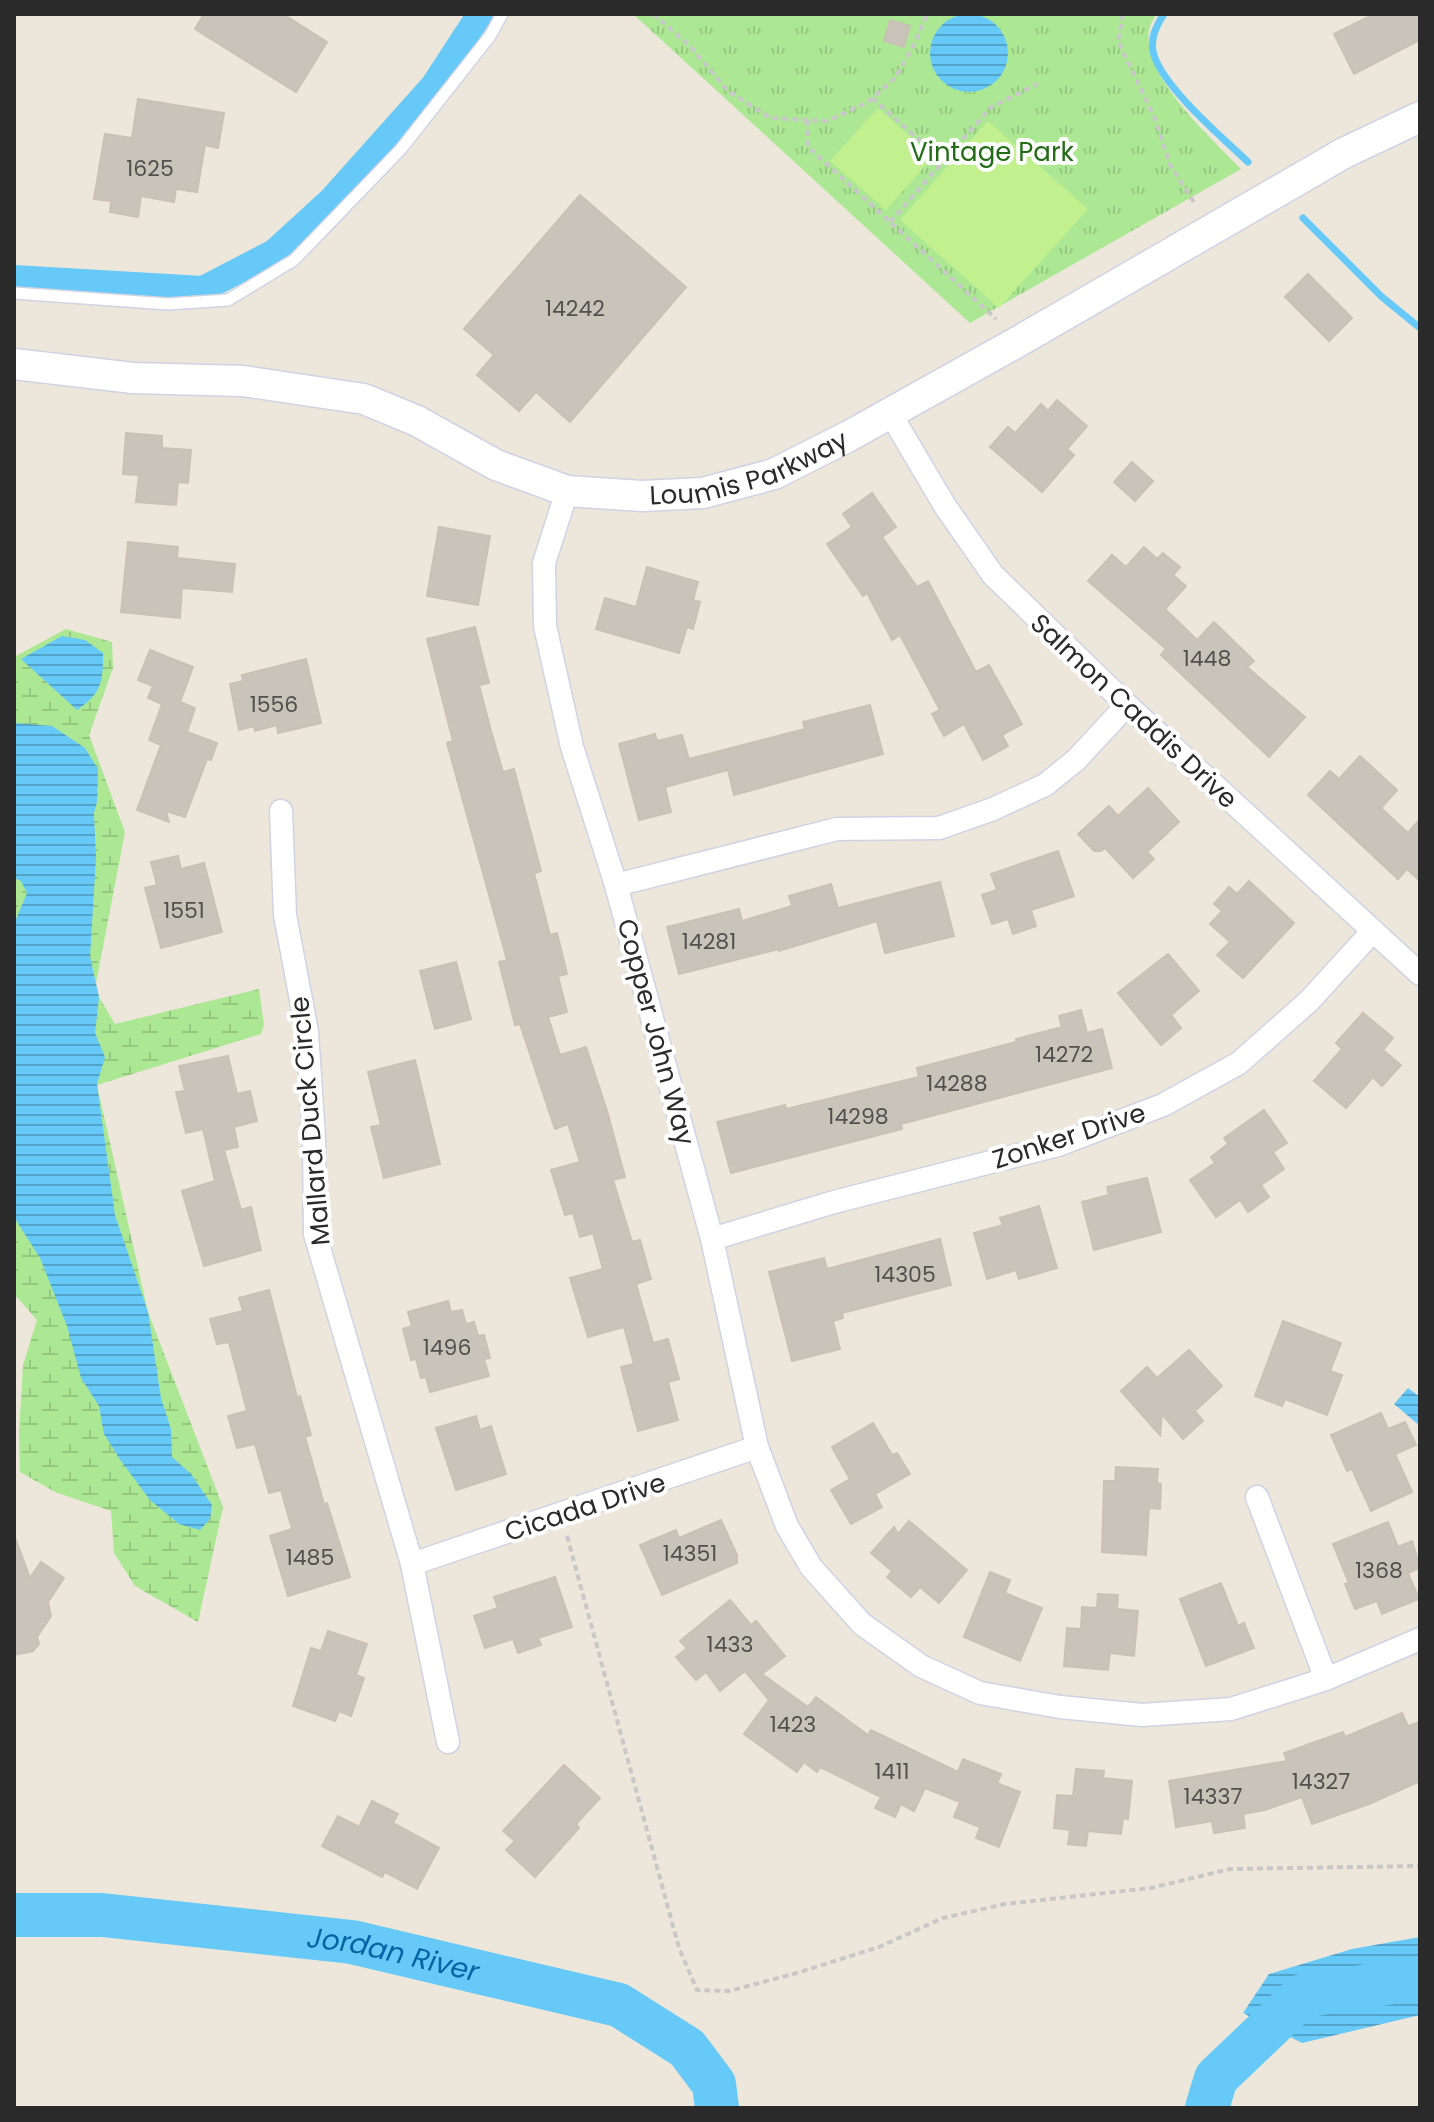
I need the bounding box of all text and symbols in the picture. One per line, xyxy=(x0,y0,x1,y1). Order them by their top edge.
park label: Vintage Park xyxy=(910,134,1075,170)
house number: 1625 xyxy=(126,153,174,184)
house number: 14242 xyxy=(545,293,605,324)
street label: Loumis Parkway xyxy=(649,421,854,514)
street label: Salmon Caddis Drive xyxy=(1023,605,1245,817)
house number: 1448 xyxy=(1183,643,1231,674)
house number: 1556 xyxy=(250,689,298,720)
house number: 1551 xyxy=(163,895,205,926)
street label: Copper John Way xyxy=(608,915,704,1149)
house number: 14281 xyxy=(682,926,736,957)
street label: Mallard Duck Circle xyxy=(281,995,339,1247)
house number: 14272 xyxy=(1035,1039,1093,1070)
house number: 14288 xyxy=(926,1068,988,1099)
street label: Zonker Drive xyxy=(988,1094,1150,1178)
house number: 14298 xyxy=(827,1101,889,1132)
house number: 14305 xyxy=(874,1259,936,1290)
house number: 1496 xyxy=(423,1332,471,1363)
street label: Cicada Drive xyxy=(500,1464,670,1550)
house number: 14351 xyxy=(663,1538,717,1569)
house number: 1485 xyxy=(286,1542,334,1573)
house number: 1368 xyxy=(1355,1555,1403,1586)
house number: 1433 xyxy=(707,1629,753,1660)
house number: 1423 xyxy=(770,1709,816,1740)
house number: 1411 xyxy=(875,1756,909,1787)
house number: 14327 xyxy=(1292,1766,1350,1797)
house number: 14337 xyxy=(1184,1781,1242,1812)
water label: Jordan River xyxy=(305,1918,484,1991)

